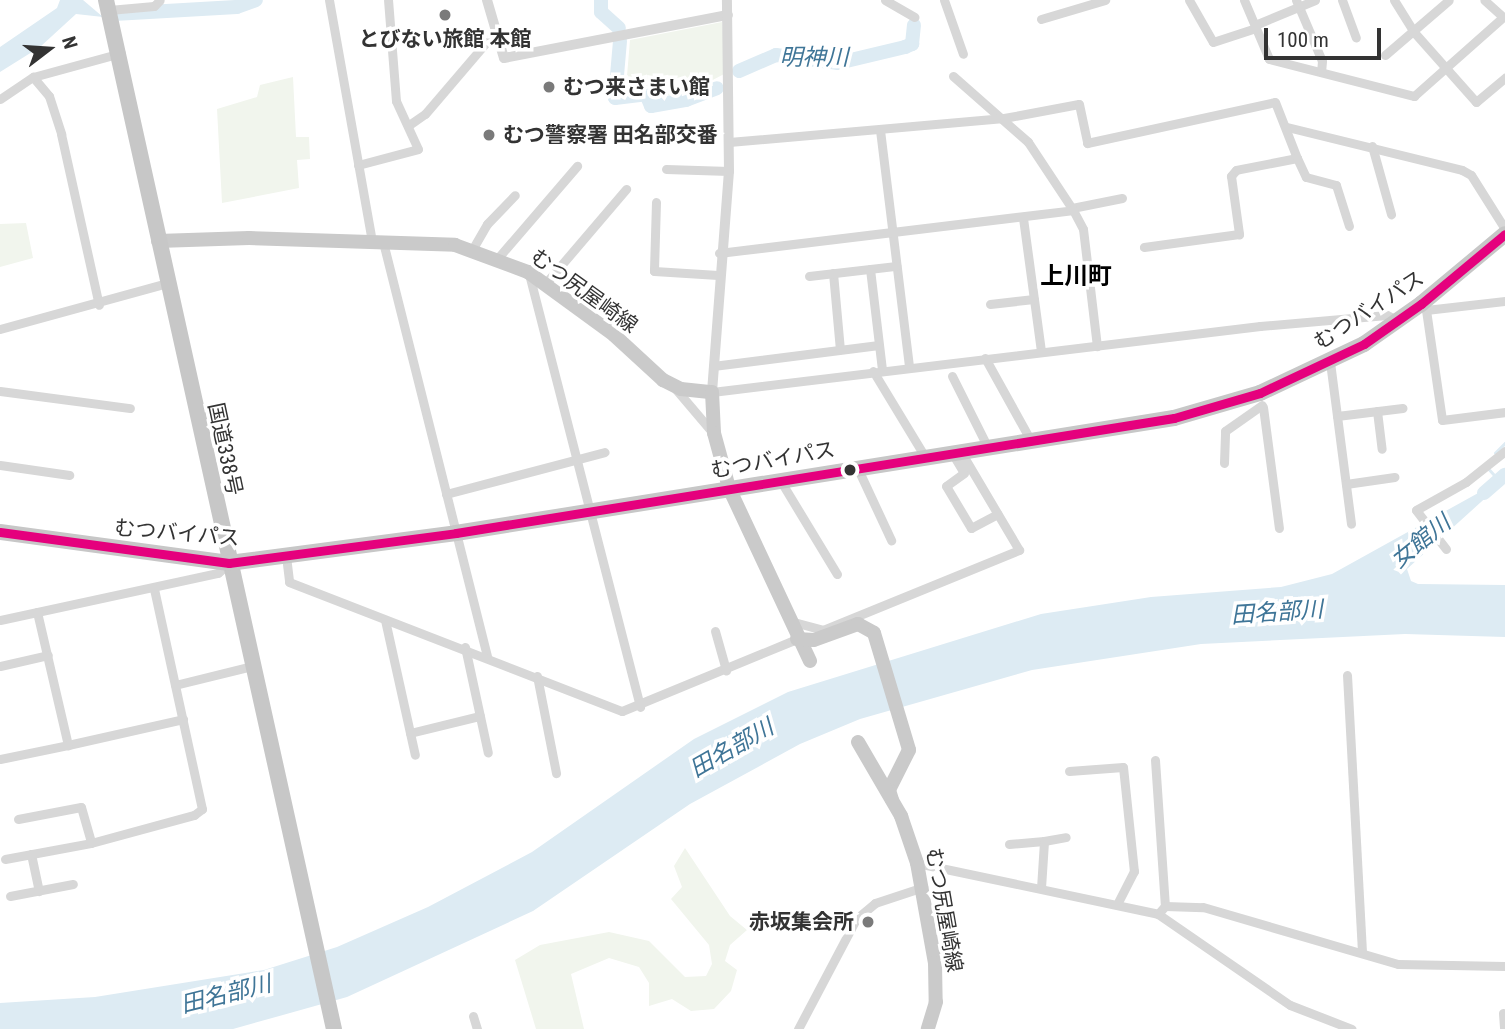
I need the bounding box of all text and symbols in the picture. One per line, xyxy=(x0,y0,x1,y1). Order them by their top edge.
marker: とびない旅館 本館 xyxy=(437,7,453,23)
north arrow xyxy=(14,14,84,84)
scale bar xyxy=(1267,14,1384,58)
place label: とびない旅館 本館 xyxy=(359,26,531,52)
text: 100 m xyxy=(1277,28,1329,52)
text: N xyxy=(57,34,82,52)
water label: 明神川 xyxy=(780,44,848,72)
place label: むつ来さまい館 xyxy=(563,74,710,100)
marker: むつ来さまい館 xyxy=(541,79,557,95)
place label: むつ警察署 田名部交番 xyxy=(503,122,718,148)
marker: むつ警察署 田名部交番 xyxy=(481,127,497,143)
street label: むつ尻屋崎線 xyxy=(526,244,642,338)
district label: 上川町 xyxy=(1040,263,1112,291)
street label: むつバイパス xyxy=(1309,265,1429,355)
street label: 国道338号 xyxy=(203,400,247,498)
street label: むつバイパス xyxy=(709,437,837,483)
unlabelled marker xyxy=(843,463,857,477)
water label: 女館川 xyxy=(1386,510,1456,574)
street label: むつバイパス xyxy=(113,515,241,551)
water label: 田名部川 xyxy=(1230,596,1324,630)
water label: 田名部川 xyxy=(685,714,779,784)
street label: むつ尻屋崎線 xyxy=(921,846,967,974)
place label: 赤坂集会所 xyxy=(749,909,854,935)
marker: 赤坂集会所 xyxy=(860,914,876,930)
water label: 田名部川 xyxy=(178,970,274,1020)

